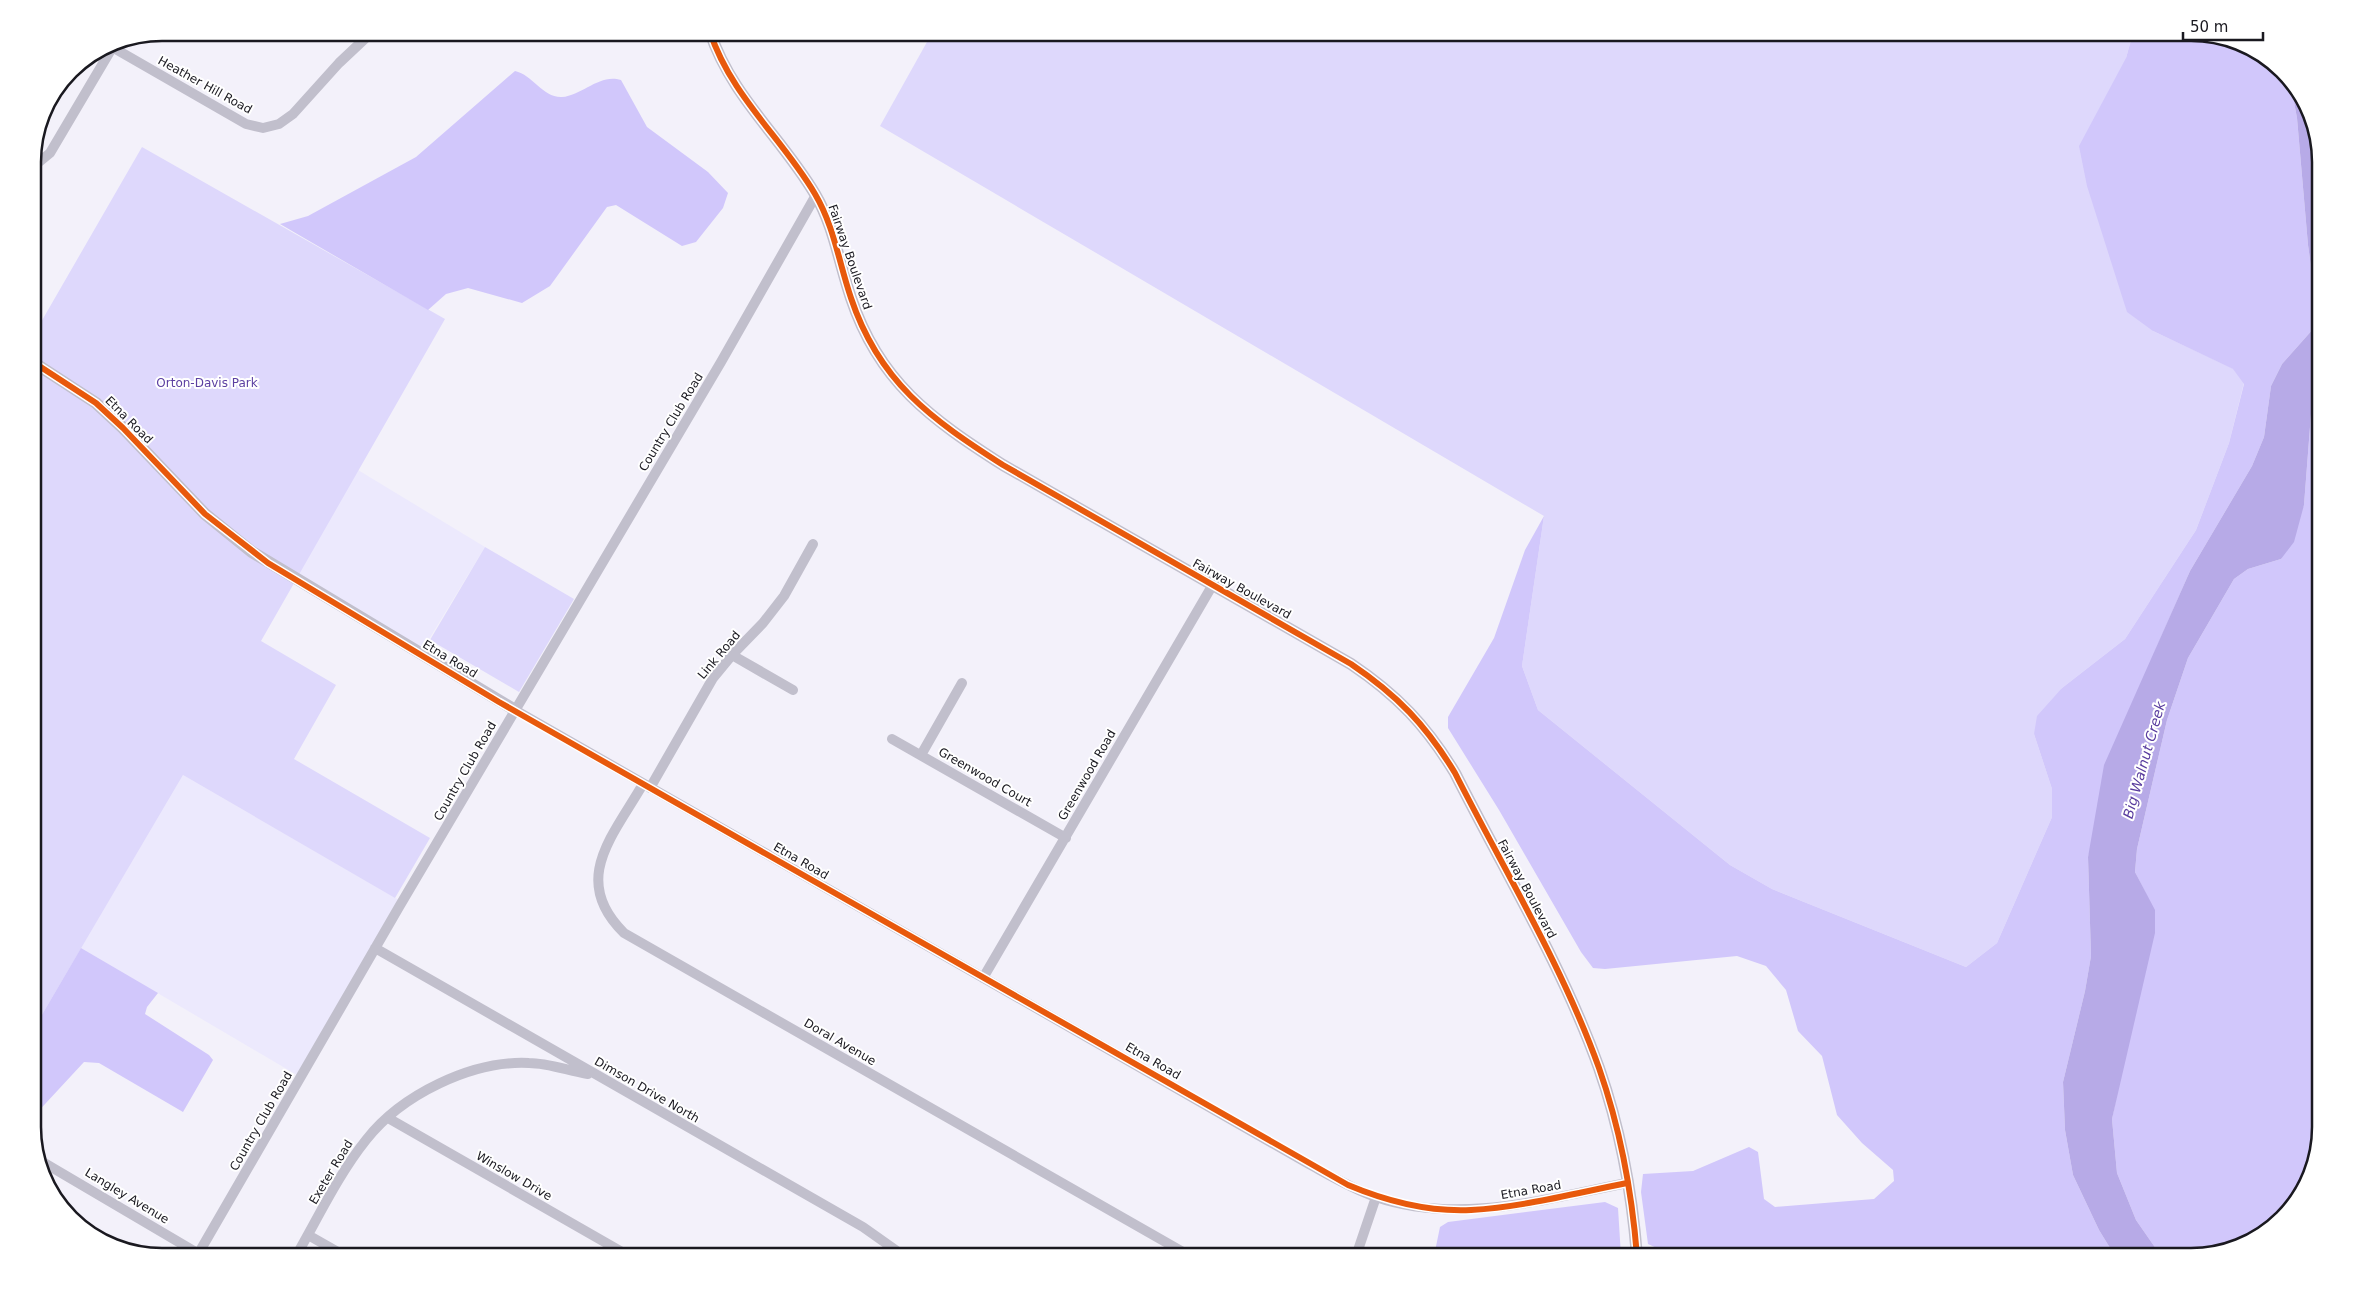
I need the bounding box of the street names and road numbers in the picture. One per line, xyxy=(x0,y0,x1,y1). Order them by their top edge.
street label: Heather Hill Road xyxy=(156,53,254,117)
street label: Fairway Boulevard xyxy=(825,203,875,311)
street label: Country Club Road xyxy=(636,370,706,474)
street label: Etna Road xyxy=(102,393,156,447)
street label: Fairway Boulevard xyxy=(1190,556,1294,622)
street label: Link Road xyxy=(695,628,743,682)
street label: Etna Road xyxy=(420,637,480,681)
street label: Country Club Road xyxy=(431,719,499,823)
street label: Greenwood Road xyxy=(1055,727,1119,823)
street label: Greenwood Court xyxy=(936,745,1034,810)
street label: Fairway Boulevard xyxy=(1495,837,1559,941)
street label: Etna Road xyxy=(771,840,831,882)
street label: Doral Avenue xyxy=(802,1016,878,1068)
street label: Etna Road xyxy=(1123,1040,1183,1082)
street label: Dimson Drive North xyxy=(592,1054,702,1126)
street label: Country Club Road xyxy=(227,1069,295,1173)
street label: Exeter Road xyxy=(306,1137,356,1207)
street label: Winslow Drive xyxy=(474,1149,554,1203)
street label: Langley Avenue xyxy=(82,1165,172,1227)
street label: Etna Road xyxy=(1500,1178,1562,1202)

